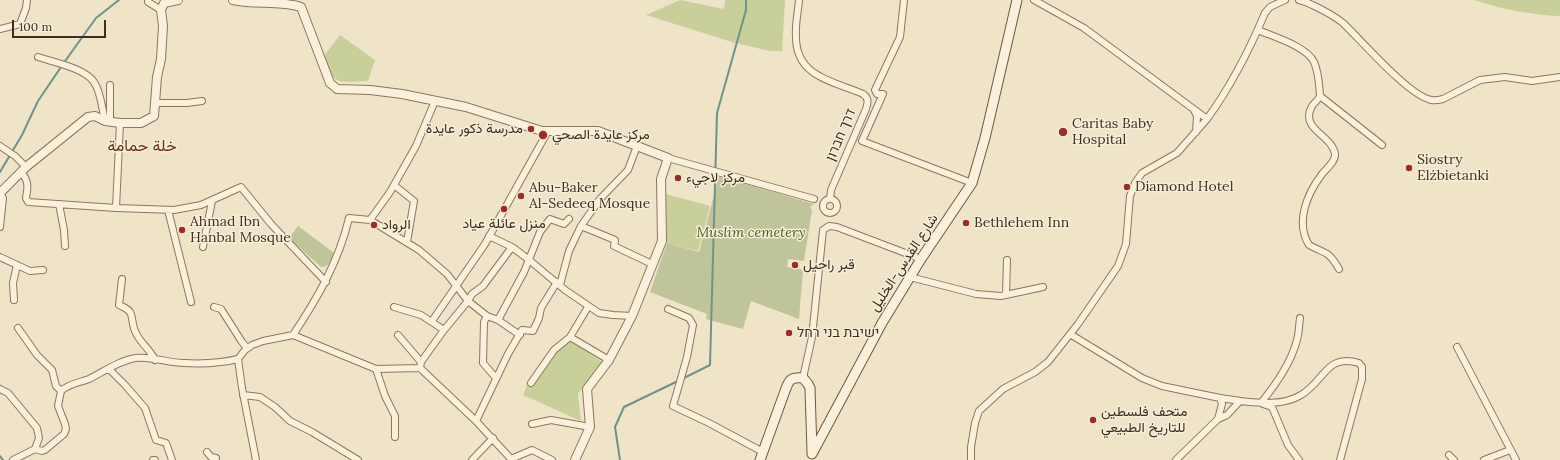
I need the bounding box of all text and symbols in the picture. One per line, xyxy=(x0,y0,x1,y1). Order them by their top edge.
scale bar xyxy=(14,12,108,38)
text: 100 m xyxy=(19,19,52,34)
street label: דרך חברון xyxy=(822,106,860,164)
place label: Caritas Baby Hospital xyxy=(1072,116,1153,148)
place label: مدرسة ذكور عايدة xyxy=(426,121,523,137)
marker: مدرسة ذكور عايدة xyxy=(526,124,536,134)
marker: Caritas Baby Hospital xyxy=(1057,126,1069,138)
place label: مركز عايدة الصحي xyxy=(552,127,650,143)
marker: مركز عايدة الصحي xyxy=(537,129,549,141)
district label: خلة حمامة xyxy=(107,136,177,156)
place label: Siostry Elżbietanki xyxy=(1417,152,1489,184)
marker: Siostry Elżbietanki xyxy=(1404,163,1414,173)
place label: مركز لاجيء xyxy=(686,170,745,186)
marker: مركز لاجيء xyxy=(673,173,683,183)
place label: Diamond Hotel xyxy=(1135,179,1233,195)
place label: Abu-Baker Al-Sedeeq Mosque xyxy=(529,180,650,212)
marker: Diamond Hotel xyxy=(1122,182,1132,192)
marker: Abu-Baker Al-Sedeeq Mosque xyxy=(516,191,526,201)
marker: منزل عائلة عياد xyxy=(499,204,509,214)
street label: شارع القدس-الخليل xyxy=(866,211,942,315)
place label: Ahmad Ibn Hanbal Mosque xyxy=(190,214,291,246)
place label: Bethlehem Inn xyxy=(974,215,1069,231)
place label: منزل عائلة عياد xyxy=(462,216,546,232)
place label: الرواد xyxy=(382,217,411,233)
marker: Bethlehem Inn xyxy=(961,218,971,228)
marker: الرواد xyxy=(369,220,379,230)
marker: Ahmad Ibn Hanbal Mosque xyxy=(177,225,187,235)
park label: Muslim cemetery xyxy=(696,225,806,241)
place label: قبر راحيل xyxy=(803,257,855,273)
marker: قبر راحيل xyxy=(790,260,800,270)
place label: ישיבת בני רחל xyxy=(797,325,879,341)
marker: ישיבת בני רחל xyxy=(784,328,794,338)
place label: متحف فلسطين للتاريخ الطبيعي xyxy=(1101,404,1187,436)
marker: متحف فلسطين للتاريخ الطبيعي xyxy=(1088,415,1098,425)

